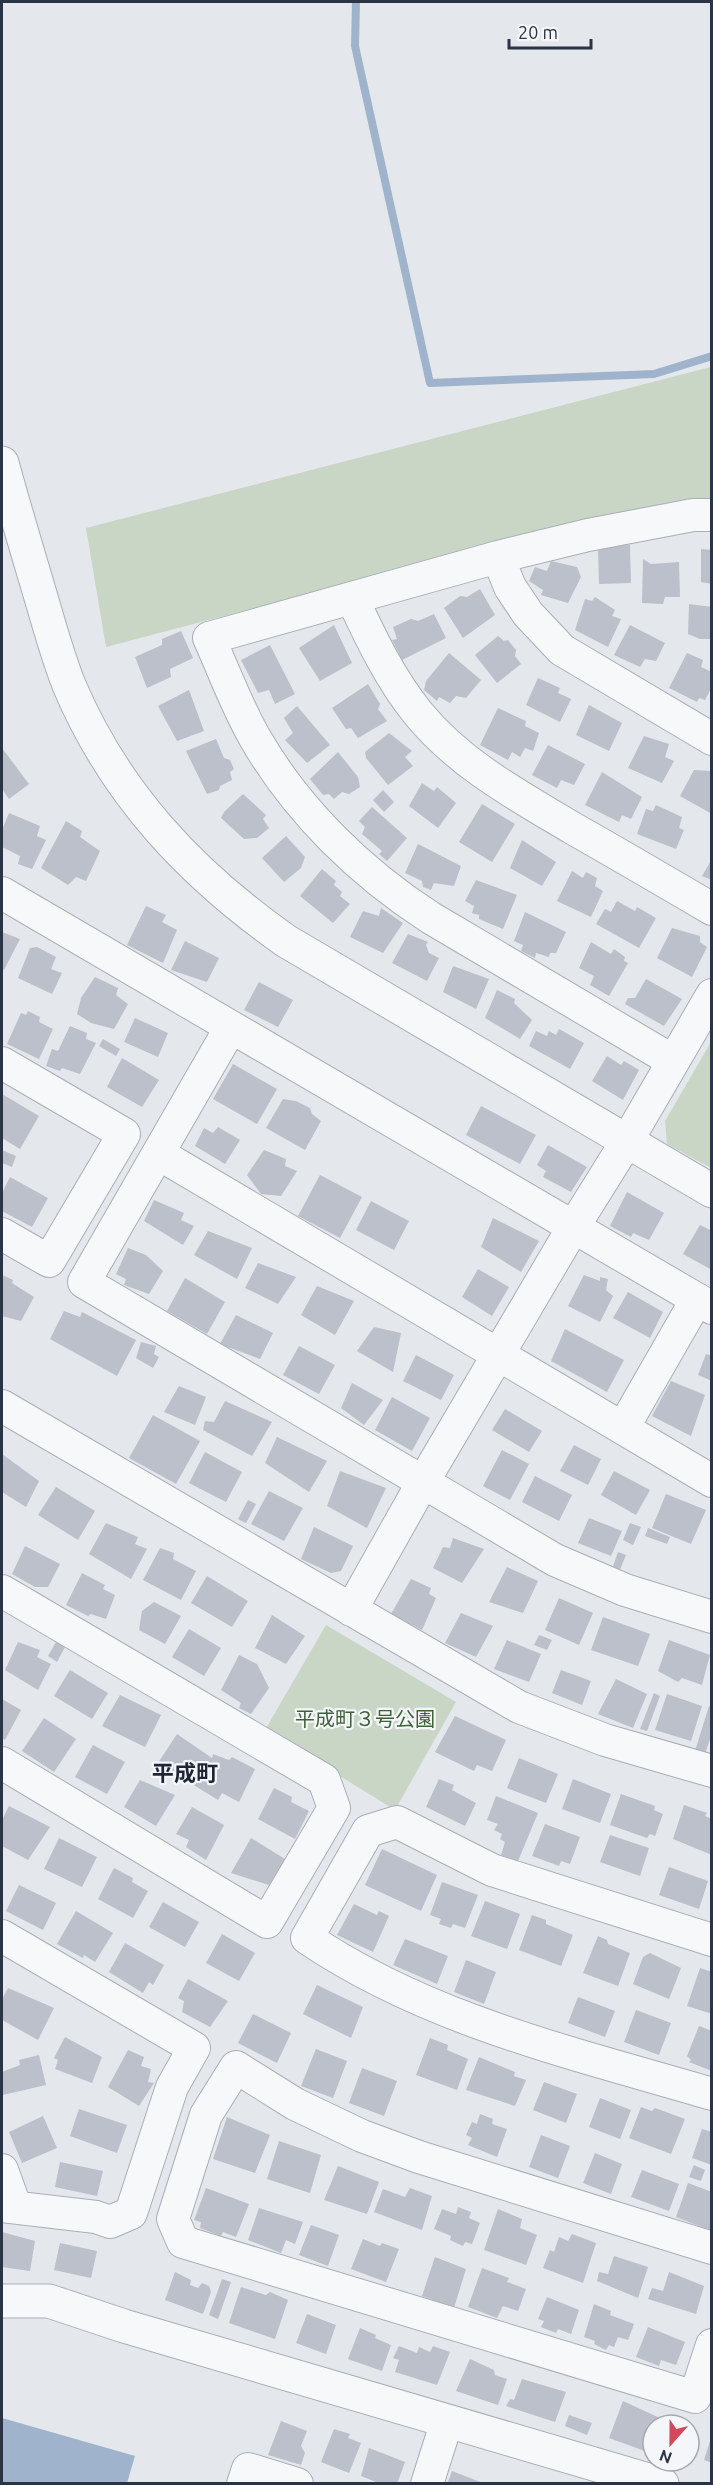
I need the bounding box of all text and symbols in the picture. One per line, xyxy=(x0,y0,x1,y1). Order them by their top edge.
scale bar xyxy=(509,12,592,50)
text: 20 m xyxy=(518,22,558,42)
park label: 平成町３号公園 xyxy=(295,1707,435,1730)
district label: 平成町 xyxy=(152,1760,218,1785)
north arrow xyxy=(641,2413,701,2473)
text: N xyxy=(657,2446,674,2468)

